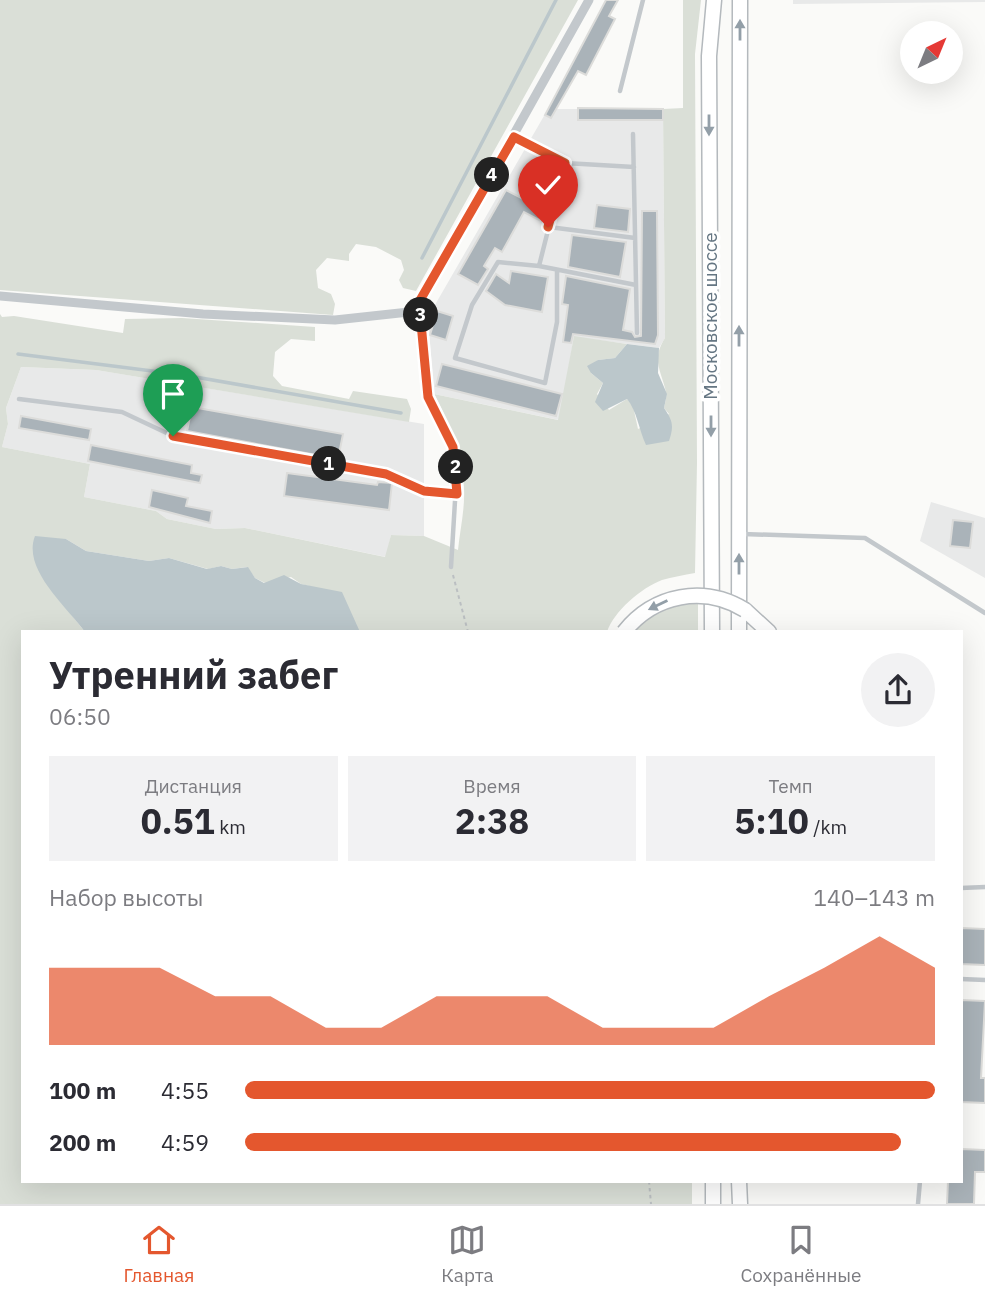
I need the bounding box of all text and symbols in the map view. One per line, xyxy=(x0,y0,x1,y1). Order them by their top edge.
one-way arrow xyxy=(734,19,746,41)
north arrow xyxy=(900,21,962,84)
map controls xyxy=(900,21,963,84)
one-way arrow xyxy=(703,114,715,136)
pin xyxy=(518,155,578,227)
pin: 4 xyxy=(475,158,510,192)
text: 4 xyxy=(486,162,497,186)
icon: check xyxy=(529,166,567,204)
street label: Московское шоссе xyxy=(698,232,722,400)
pin: 3 xyxy=(404,298,438,332)
text: 3 xyxy=(415,302,426,326)
one-way arrow xyxy=(733,325,745,347)
pin xyxy=(143,364,203,436)
icon: arrive xyxy=(154,375,192,413)
one-way arrow xyxy=(705,415,717,437)
pin: 1 xyxy=(312,447,346,482)
pin: 2 xyxy=(438,449,474,484)
text: 1 xyxy=(323,451,334,475)
text: 2 xyxy=(450,454,461,478)
one-way arrow xyxy=(733,552,745,574)
one-way arrow xyxy=(648,599,668,611)
text: Утренний забег xyxy=(49,650,338,699)
button: share xyxy=(861,653,935,727)
text: 06:50 xyxy=(49,701,111,731)
text: Дистанция xyxy=(145,774,242,798)
text: Время xyxy=(463,774,521,798)
text: Темп xyxy=(769,774,813,798)
text: 0.51 xyxy=(141,798,215,844)
text: 2:38 xyxy=(455,798,529,844)
text: 5:10 xyxy=(734,798,809,844)
text: km xyxy=(215,815,246,839)
text: /km xyxy=(809,815,847,839)
text: Набор высоты xyxy=(49,882,203,912)
text: 140–143 m xyxy=(813,882,935,912)
text: 100 m xyxy=(49,1075,116,1105)
text: 4:55 xyxy=(161,1075,209,1105)
text: 200 m xyxy=(49,1127,116,1157)
text: 4:59 xyxy=(161,1127,209,1157)
tab: Главная xyxy=(123,1221,194,1287)
tab: Карта xyxy=(441,1221,494,1287)
tab: Сохранённые xyxy=(740,1221,862,1287)

